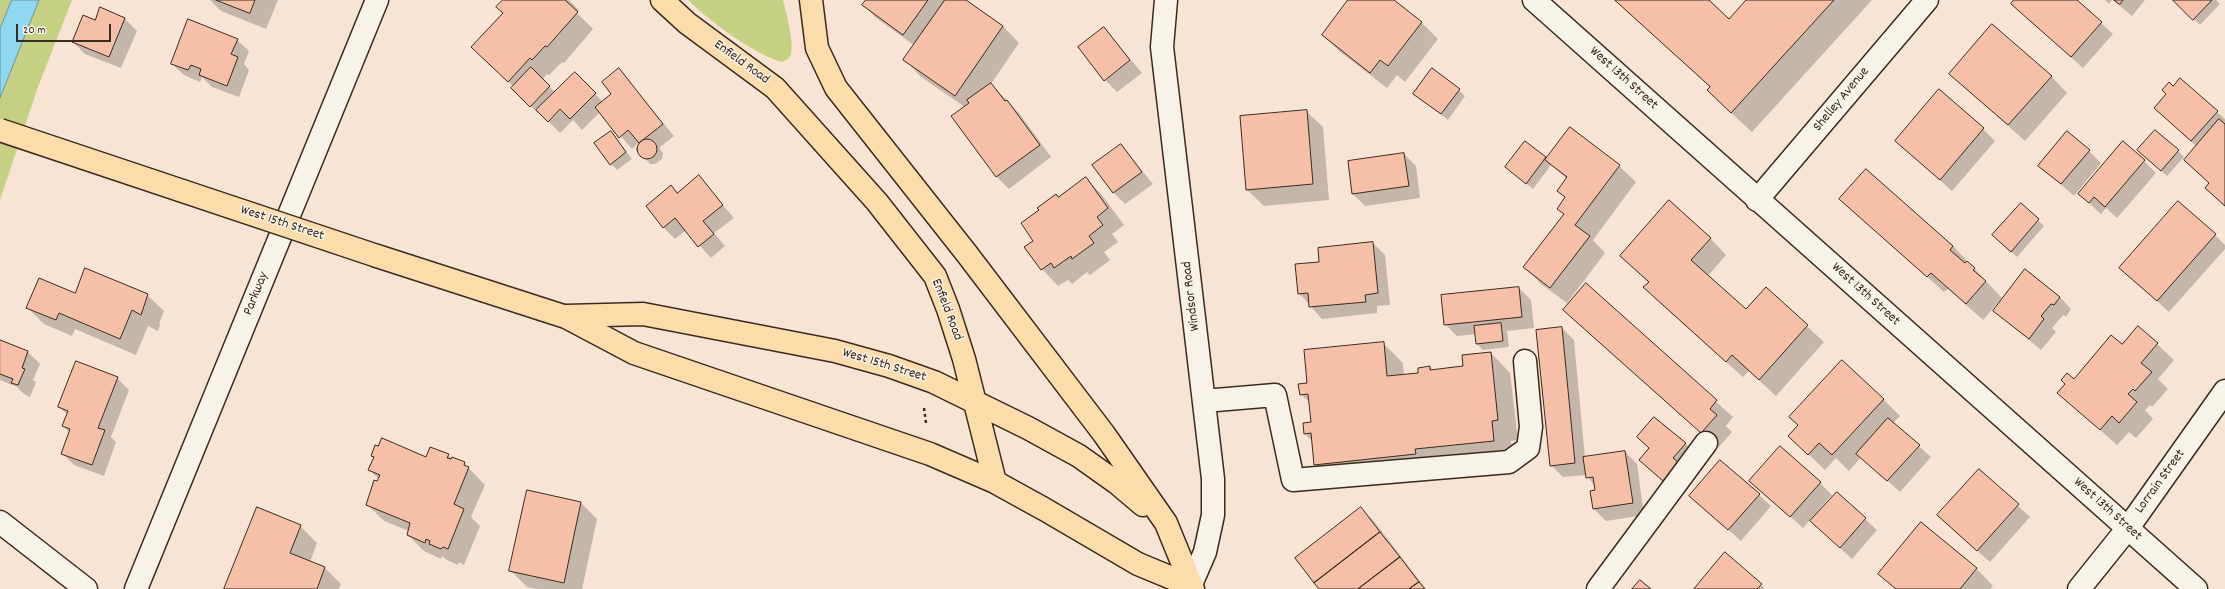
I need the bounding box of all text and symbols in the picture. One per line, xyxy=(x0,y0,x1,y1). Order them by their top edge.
scale bar xyxy=(18,16,113,42)
text: 20 m xyxy=(23,22,46,39)
street label: Enfield Road xyxy=(710,37,772,89)
street label: West 13th Street xyxy=(1585,44,1661,114)
street label: Shelley Avenue xyxy=(1810,64,1874,136)
street label: West 15th Street xyxy=(238,203,326,245)
street label: Windsor Road xyxy=(1179,260,1205,332)
street label: West 13th Street xyxy=(1827,260,1903,330)
street label: Parkway xyxy=(241,270,273,318)
street label: Enfield Road xyxy=(927,277,965,343)
street label: West 15th Street xyxy=(840,345,928,387)
street label: Lorrain Street xyxy=(2132,447,2190,517)
street label: West 13th Street xyxy=(2069,475,2145,545)

